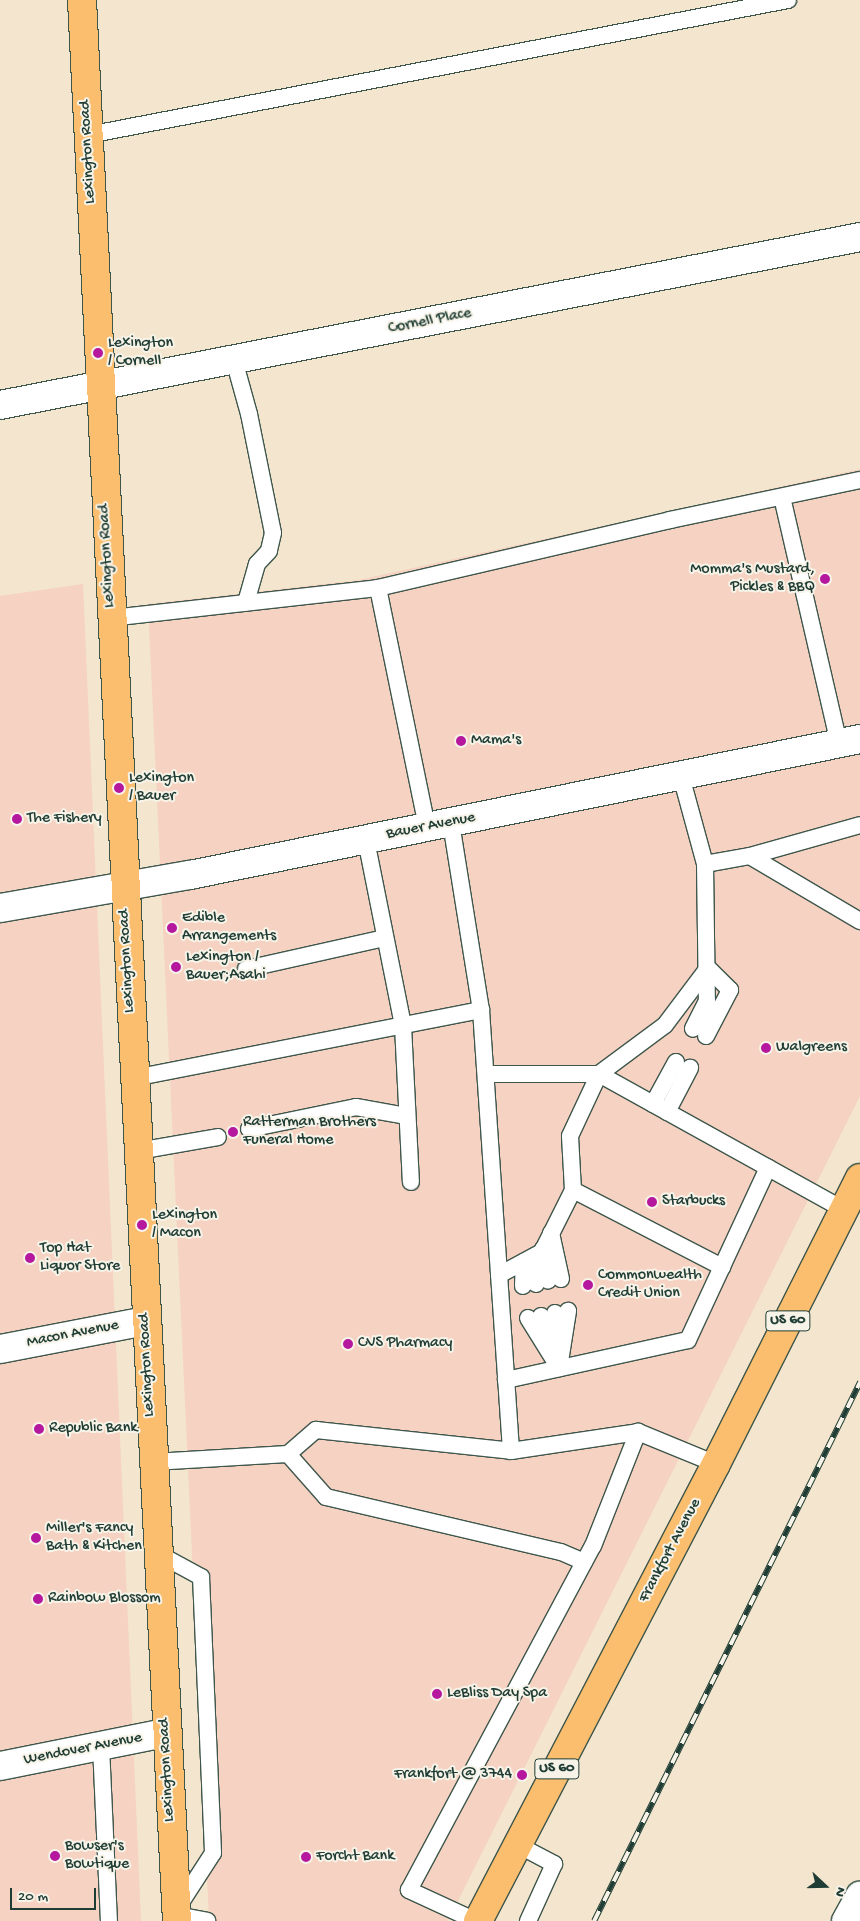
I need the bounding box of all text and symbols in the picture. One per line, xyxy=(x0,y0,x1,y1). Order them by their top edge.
street label: Lexington Road xyxy=(77,100,101,204)
street label: Cornell Place xyxy=(387,305,473,339)
place label: Lexington / Cornell xyxy=(108,334,173,372)
marker: Lexington / Cornell xyxy=(92,347,104,359)
street label: Lexington Road xyxy=(96,504,120,608)
place label: Momma's Mustard, Pickles & BBQ xyxy=(690,560,815,598)
marker: Momma's Mustard, Pickles & BBQ xyxy=(819,573,831,585)
place label: Mama's xyxy=(471,731,521,751)
marker: Mama's xyxy=(455,735,467,747)
place label: Lexington / Bauer xyxy=(129,769,194,807)
marker: Lexington / Bauer xyxy=(113,782,125,794)
place label: The Fishery xyxy=(27,809,102,829)
street label: Bauer Avenue xyxy=(385,809,477,845)
marker: The Fishery xyxy=(11,813,23,825)
street label: Lexington Road xyxy=(116,909,140,1013)
place label: Edible Arrangements xyxy=(182,909,276,947)
marker: Edible Arrangements xyxy=(166,922,178,934)
place label: Lexington / Bauer;Asahi xyxy=(186,948,266,986)
marker: Lexington / Bauer;Asahi xyxy=(170,961,182,973)
place label: Walgreens xyxy=(776,1038,847,1058)
marker: Walgreens xyxy=(760,1042,772,1054)
place label: Ratterman Brothers Funeral Home xyxy=(243,1113,376,1151)
marker: Ratterman Brothers Funeral Home xyxy=(227,1126,239,1138)
place label: Starbucks xyxy=(662,1192,725,1212)
marker: Starbucks xyxy=(646,1196,658,1208)
place label: Lexington / Macon xyxy=(152,1206,217,1244)
marker: Lexington / Macon xyxy=(136,1219,148,1231)
place label: Top Hat Liquor Store xyxy=(40,1239,120,1277)
marker: Top Hat Liquor Store xyxy=(24,1252,36,1264)
place label: Commonwealth Credit Union xyxy=(598,1266,702,1304)
marker: Commonwealth Credit Union xyxy=(582,1279,594,1291)
road number: US 60 xyxy=(764,1308,812,1334)
street label: Lexington Road xyxy=(136,1313,160,1417)
street label: Macon Avenue xyxy=(25,1317,121,1353)
place label: CVS Pharmacy xyxy=(358,1334,452,1354)
marker: CVS Pharmacy xyxy=(342,1338,354,1350)
place label: Republic Bank xyxy=(49,1419,137,1439)
marker: Republic Bank xyxy=(33,1423,45,1435)
street label: Frankfort Avenue xyxy=(636,1496,706,1606)
place label: Miller's Fancy Bath & Kitchen xyxy=(46,1519,142,1557)
marker: Miller's Fancy Bath & Kitchen xyxy=(30,1532,42,1544)
place label: Rainbow Blossom xyxy=(48,1589,161,1609)
marker: Rainbow Blossom xyxy=(32,1593,44,1605)
place label: LeBliss Day Spa xyxy=(447,1684,547,1704)
marker: LeBliss Day Spa xyxy=(431,1688,443,1700)
street label: Lexington Road xyxy=(156,1718,180,1822)
street label: Wendover Avenue xyxy=(22,1729,144,1771)
road number: US 60 xyxy=(533,1756,581,1782)
place label: Frankfort @ 3744 xyxy=(394,1765,512,1785)
marker: Frankfort @ 3744 xyxy=(516,1769,528,1781)
place label: Bowser's Bowtique xyxy=(65,1837,129,1875)
place label: Forcht Bank xyxy=(316,1847,394,1867)
marker: Bowser's Bowtique xyxy=(49,1850,61,1862)
marker: Forcht Bank xyxy=(300,1851,312,1863)
north arrow xyxy=(800,1861,850,1911)
scale bar xyxy=(12,1878,99,1910)
text: N xyxy=(830,1884,849,1899)
text: 20 m xyxy=(18,1888,48,1906)

